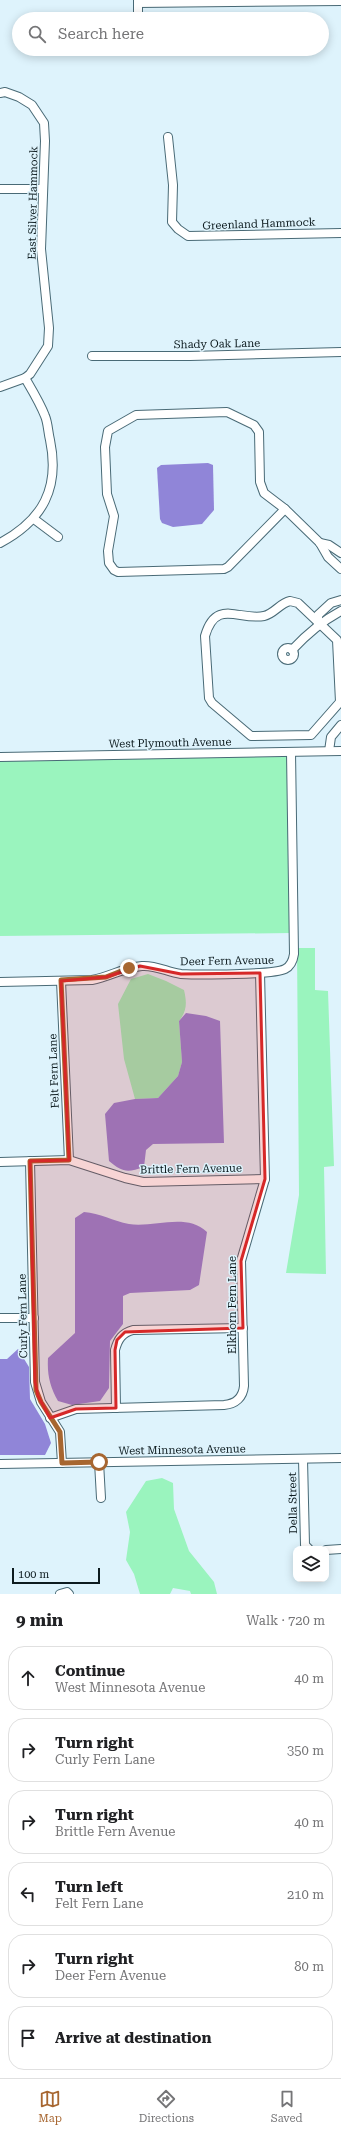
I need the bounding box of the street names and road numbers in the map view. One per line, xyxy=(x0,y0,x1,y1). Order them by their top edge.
street label: East Silver Hammock xyxy=(26,146,40,260)
street label: Greenland Hammock xyxy=(202,216,316,232)
street label: Shady Oak Lane xyxy=(174,337,260,351)
street label: West Plymouth Avenue xyxy=(108,735,232,751)
street label: Deer Fern Avenue xyxy=(180,954,274,968)
street label: Felt Fern Lane xyxy=(46,1033,62,1109)
street label: Brittle Fern Avenue xyxy=(140,1162,242,1176)
street label: Elkhorn Fern Lane xyxy=(226,1256,239,1354)
street label: Curly Fern Lane xyxy=(16,1274,30,1358)
street label: West Minnesota Avenue xyxy=(118,1442,246,1458)
street label: Della Street xyxy=(286,1472,300,1534)

